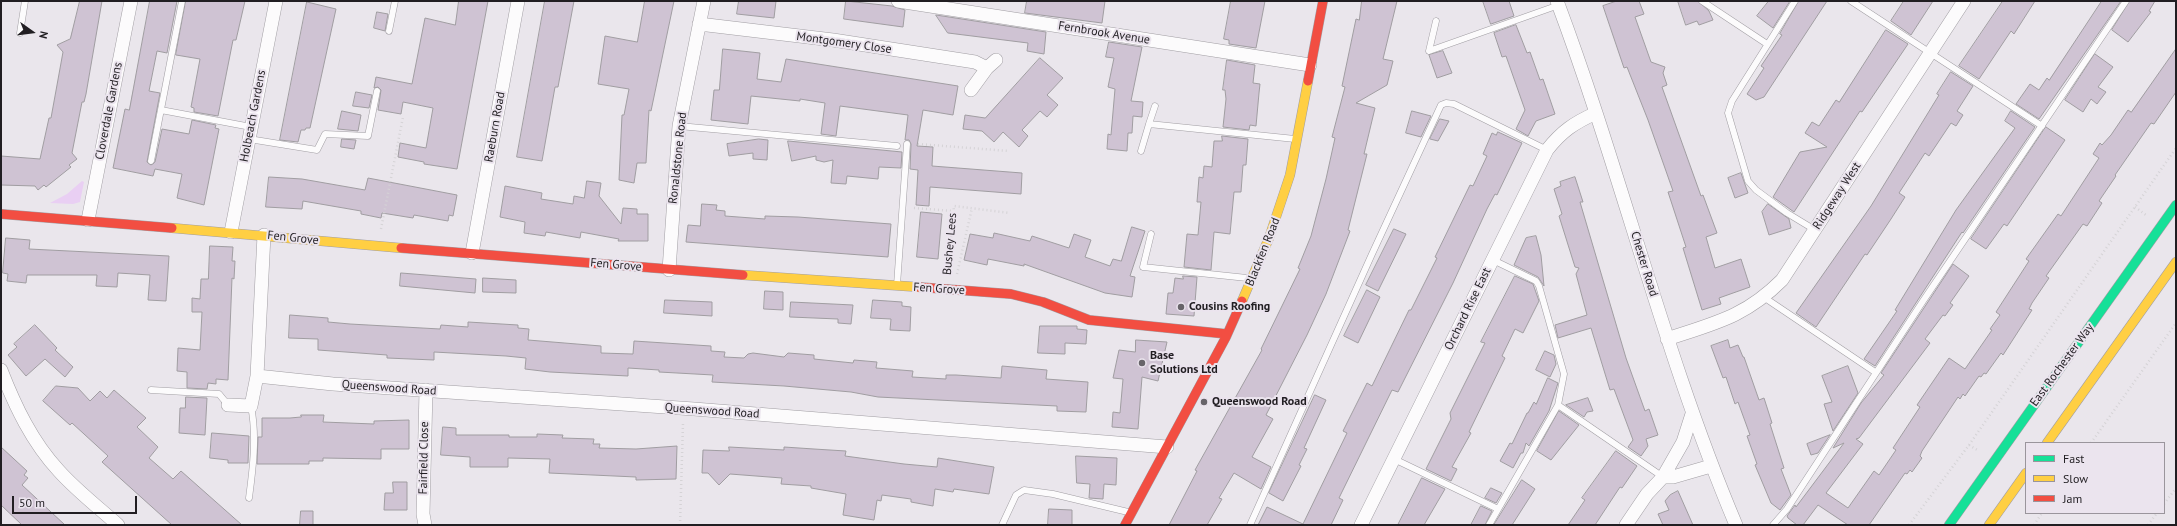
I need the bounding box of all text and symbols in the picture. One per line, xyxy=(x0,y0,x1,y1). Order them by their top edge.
north arrow xyxy=(12,12,52,52)
street label: Fernbrook Avenue xyxy=(1057,19,1151,47)
street label: Montgomery Close xyxy=(795,29,893,57)
text: N xyxy=(36,30,51,40)
street label: Cloverdale Gardens xyxy=(92,61,126,161)
street label: Holbeach Gardens xyxy=(237,69,269,163)
street label: Raeburn Road xyxy=(482,91,508,163)
street label: Ronaldstone Road xyxy=(666,111,690,205)
street label: Ridgeway West xyxy=(1810,160,1864,232)
street label: Bushey Lees xyxy=(940,212,960,276)
street label: Blackfen Road xyxy=(1243,216,1283,288)
street label: Fen Grove xyxy=(267,228,319,248)
street label: Chester Road xyxy=(1627,230,1661,298)
street label: Fen Grove xyxy=(590,256,642,274)
street label: Orchard Rise East xyxy=(1442,265,1494,353)
street label: Fen Grove xyxy=(913,280,965,298)
place label: Cousins Roofing xyxy=(1189,300,1270,314)
marker: Cousins Roofing xyxy=(1176,302,1186,312)
street label: East Rochester Way xyxy=(2027,321,2097,409)
place label: Base Solutions Ltd xyxy=(1150,349,1218,377)
marker: Base Solutions Ltd xyxy=(1137,358,1147,368)
street label: Queenswood Road xyxy=(341,378,437,398)
place label: Queenswood Road xyxy=(1212,395,1307,409)
marker: Queenswood Road xyxy=(1199,397,1209,407)
street label: Queenswood Road xyxy=(664,401,760,421)
street label: Fairfield Close xyxy=(416,421,432,495)
legend xyxy=(2025,442,2165,514)
text: Fast xyxy=(2063,451,2084,466)
text: Slow xyxy=(2063,471,2088,486)
scale bar xyxy=(14,488,139,514)
text: Jam xyxy=(2063,491,2082,506)
text: 50 m xyxy=(19,495,45,510)

